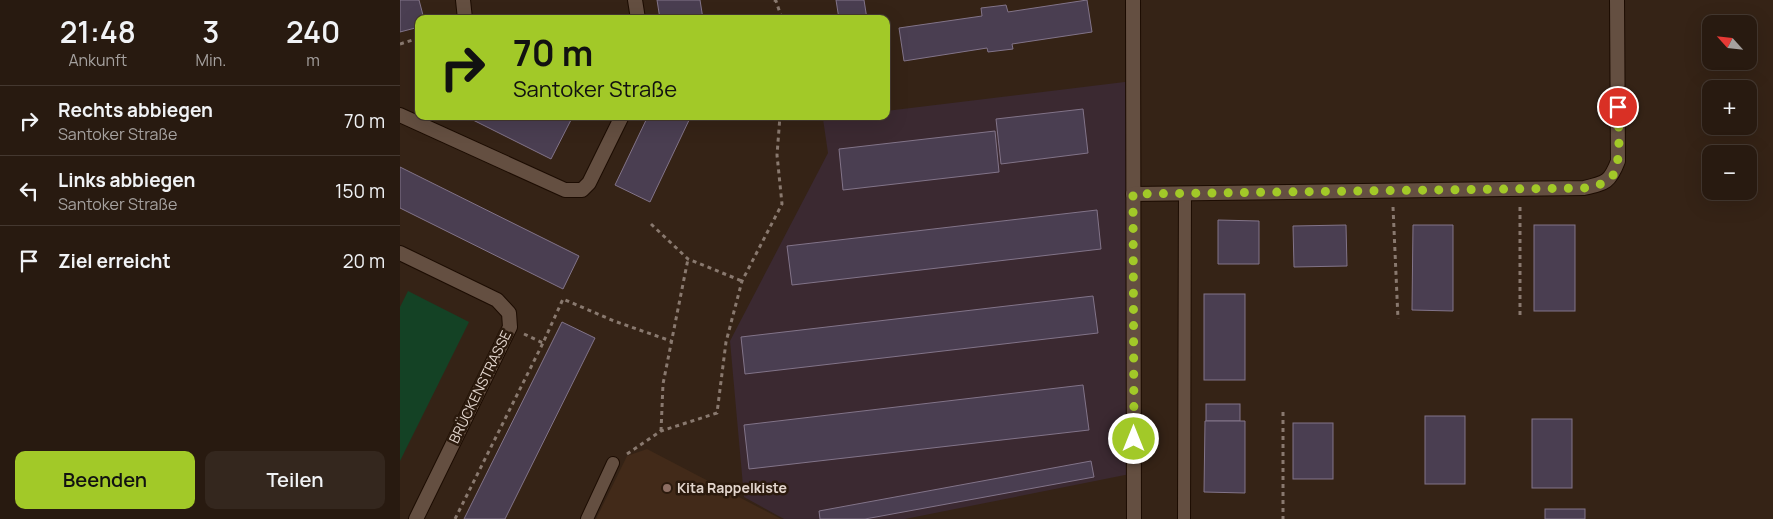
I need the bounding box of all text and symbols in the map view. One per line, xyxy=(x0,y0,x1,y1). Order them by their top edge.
text: 21:48 xyxy=(60,11,136,52)
text: 3 xyxy=(202,11,220,52)
text: 240 xyxy=(286,11,340,52)
north arrow xyxy=(1702,15,1758,70)
map controls xyxy=(1702,15,1757,200)
text: 70 m xyxy=(513,29,593,77)
icon: right xyxy=(430,35,495,100)
text: Ankunft xyxy=(68,49,127,71)
text: Min. xyxy=(196,49,226,71)
text: m xyxy=(306,49,320,71)
text: Santoker Straße xyxy=(513,74,677,104)
button: + xyxy=(1702,80,1757,135)
pin xyxy=(1597,86,1639,128)
icon: arrive xyxy=(1604,93,1632,121)
text: Rechts abbiegen xyxy=(58,97,213,123)
icon: right xyxy=(15,107,43,135)
text: 70 m xyxy=(344,108,385,134)
text: Santoker Straße xyxy=(58,123,177,145)
button: − xyxy=(1702,145,1757,200)
text: Links abbiegen xyxy=(58,167,195,193)
icon: left xyxy=(15,177,43,205)
text: 150 m xyxy=(335,178,385,204)
text: Santoker Straße xyxy=(58,193,177,215)
icon: arrive xyxy=(15,247,43,275)
text: Ziel erreicht xyxy=(58,248,171,274)
text: 20 m xyxy=(343,248,385,274)
street label: BRÜCKENSTRASSE xyxy=(444,327,515,446)
position arrow xyxy=(1107,412,1159,464)
button: Beenden xyxy=(15,451,195,509)
button: Teilen xyxy=(205,451,385,509)
place label: Kita Rappelkiste xyxy=(677,478,787,497)
marker: Kita Rappelkiste xyxy=(661,482,673,494)

